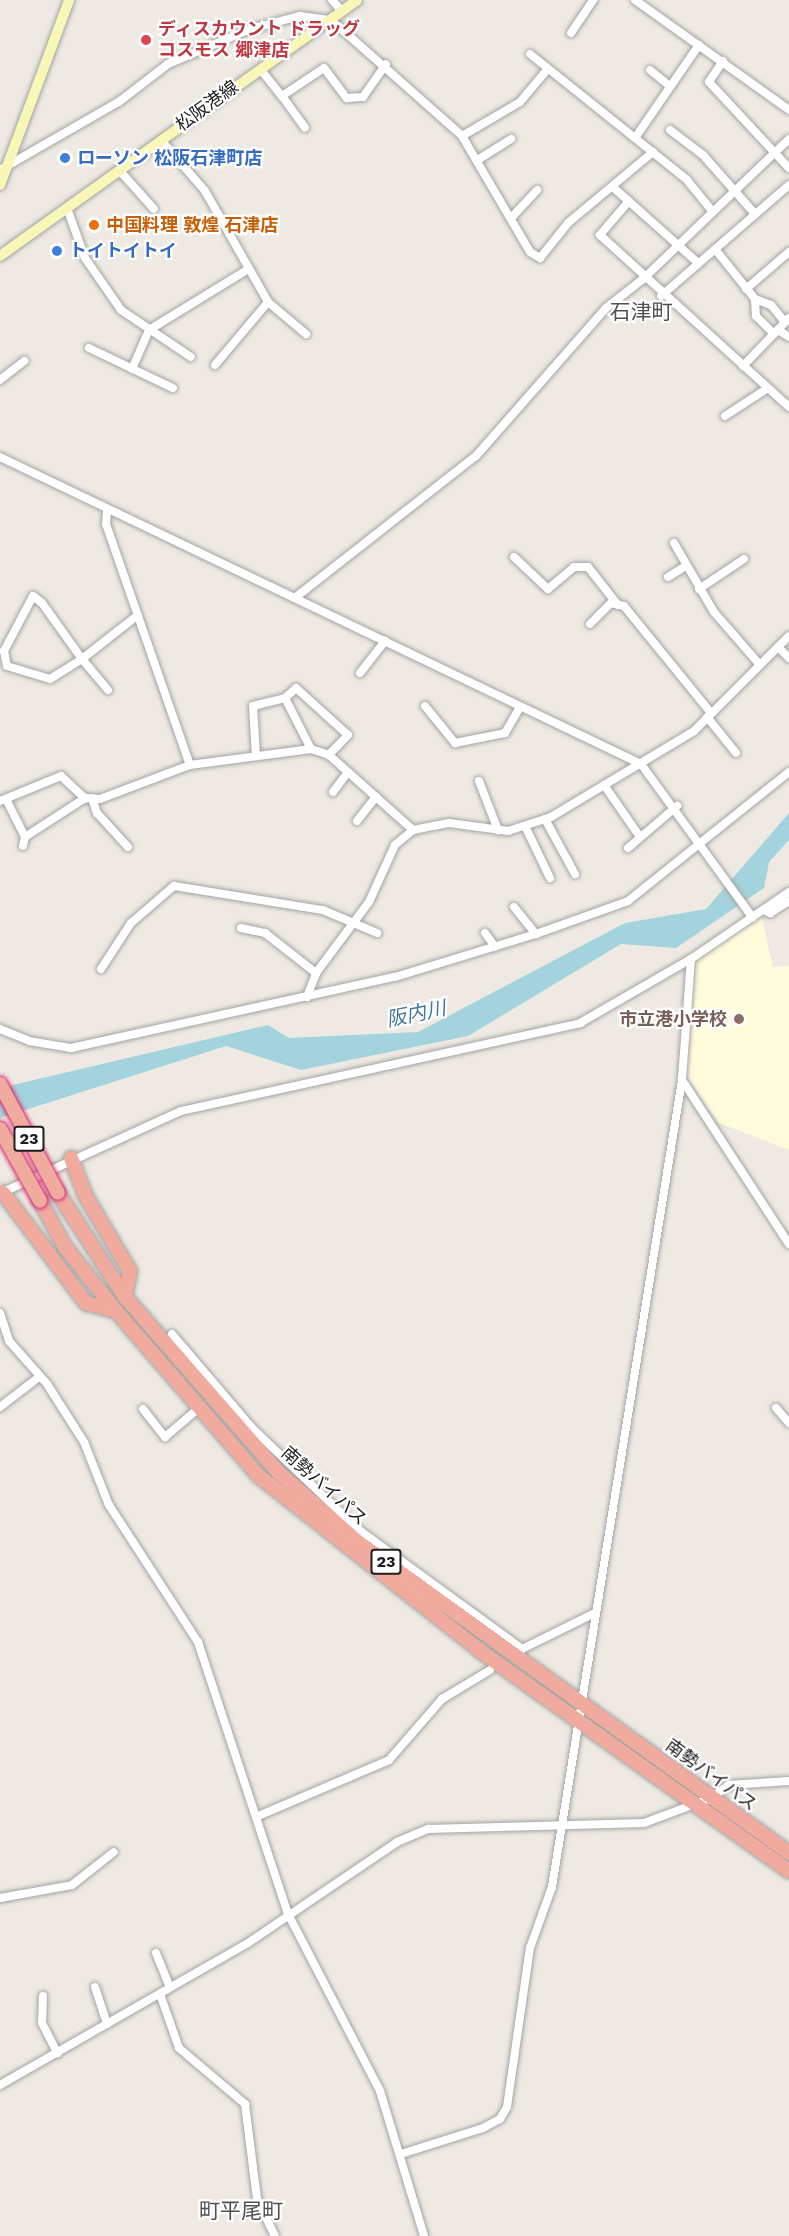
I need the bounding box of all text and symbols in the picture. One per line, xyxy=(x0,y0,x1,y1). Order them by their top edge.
place label: ディスカウント ドラッグ コスモス 郷津店 xyxy=(158,19,361,62)
marker: ディスカウント ドラッグ コスモス 郷津店 xyxy=(139,33,153,47)
street label: 松阪港線 xyxy=(172,76,242,136)
place label: ローソン 松阪石津町店 xyxy=(77,147,262,169)
marker: ローソン 松阪石津町店 xyxy=(58,151,72,165)
place label: 中国料理 敦煌 石津店 xyxy=(106,214,278,236)
marker: 中国料理 敦煌 石津店 xyxy=(87,218,101,232)
place label: トイトイトイ xyxy=(69,240,177,262)
marker: トイトイトイ xyxy=(50,244,64,258)
district label: 石津町 xyxy=(610,299,672,325)
water label: 阪内川 xyxy=(384,996,448,1032)
place label: 市立港小学校 xyxy=(619,1008,727,1030)
marker: 市立港小学校 xyxy=(732,1012,746,1026)
road number: 23 xyxy=(12,1126,46,1152)
street label: 南勢バイパス xyxy=(277,1442,371,1530)
road number: 23 xyxy=(370,1549,402,1575)
street label: 南勢バイパス xyxy=(661,1735,761,1815)
district label: 町平尾町 xyxy=(199,2198,283,2224)

